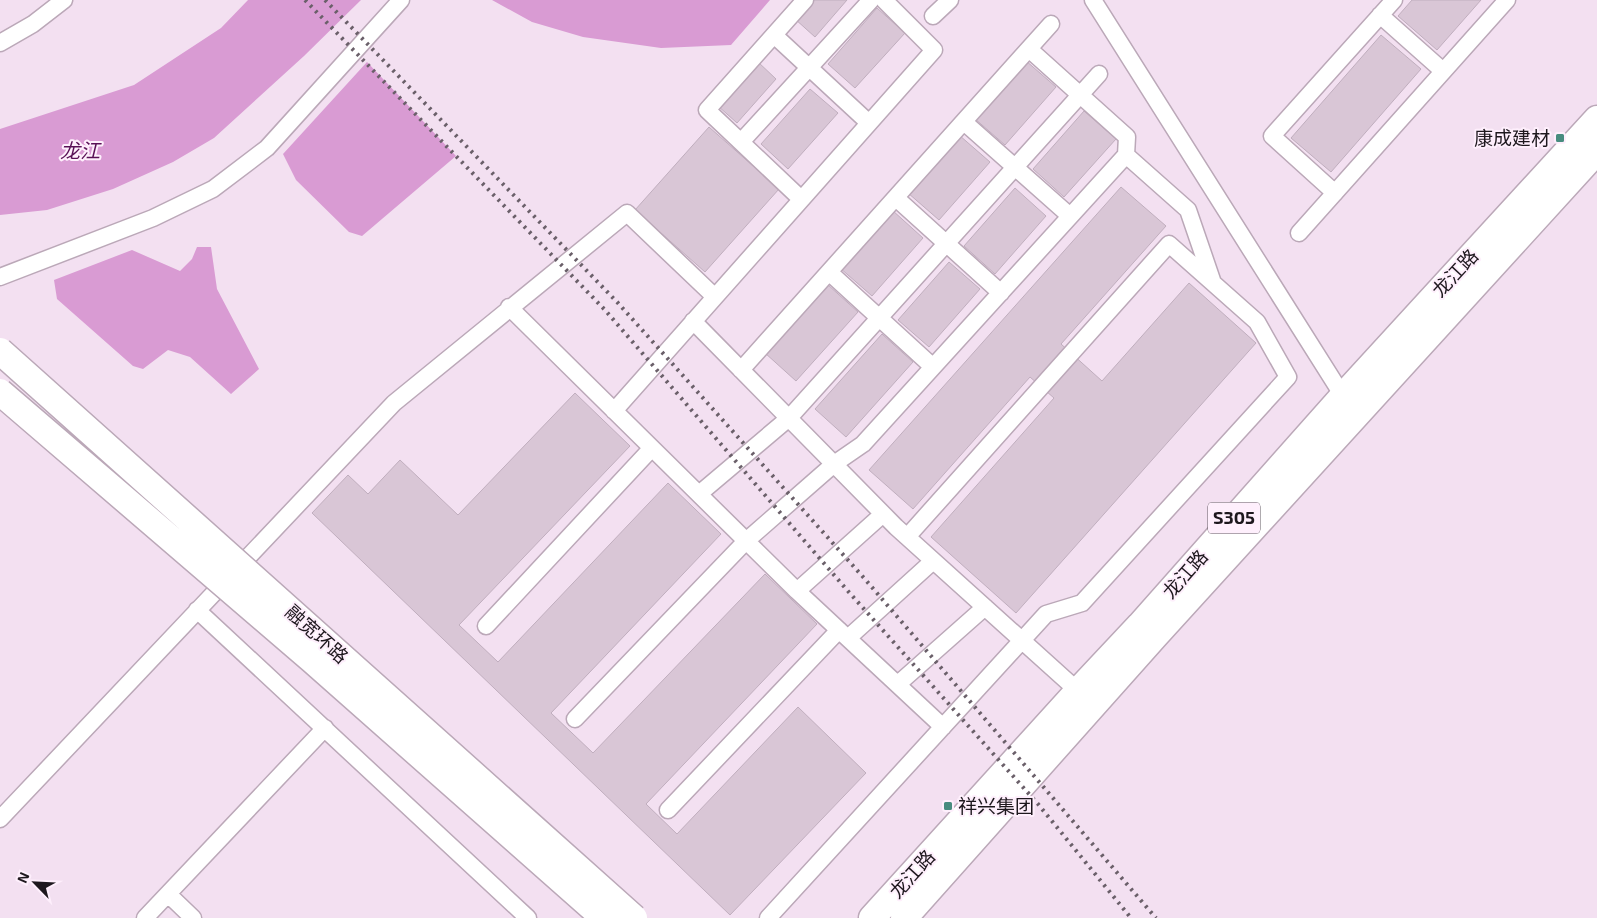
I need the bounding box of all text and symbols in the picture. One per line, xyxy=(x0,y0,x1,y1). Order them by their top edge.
place label: 康成建材 xyxy=(1474,126,1550,149)
marker: 康成建材 xyxy=(1554,132,1566,144)
water label: 龙江 xyxy=(60,138,102,162)
street label: 龙江路 xyxy=(1427,244,1482,301)
road number: S305 xyxy=(1208,502,1260,534)
street label: 龙江路 xyxy=(1157,545,1212,603)
street label: 融宽环路 xyxy=(281,600,353,668)
place label: 祥兴集团 xyxy=(958,794,1034,817)
marker: 祥兴集团 xyxy=(942,800,954,812)
street label: 龙江路 xyxy=(884,845,939,903)
north arrow xyxy=(10,858,60,908)
text: N xyxy=(13,869,32,886)

